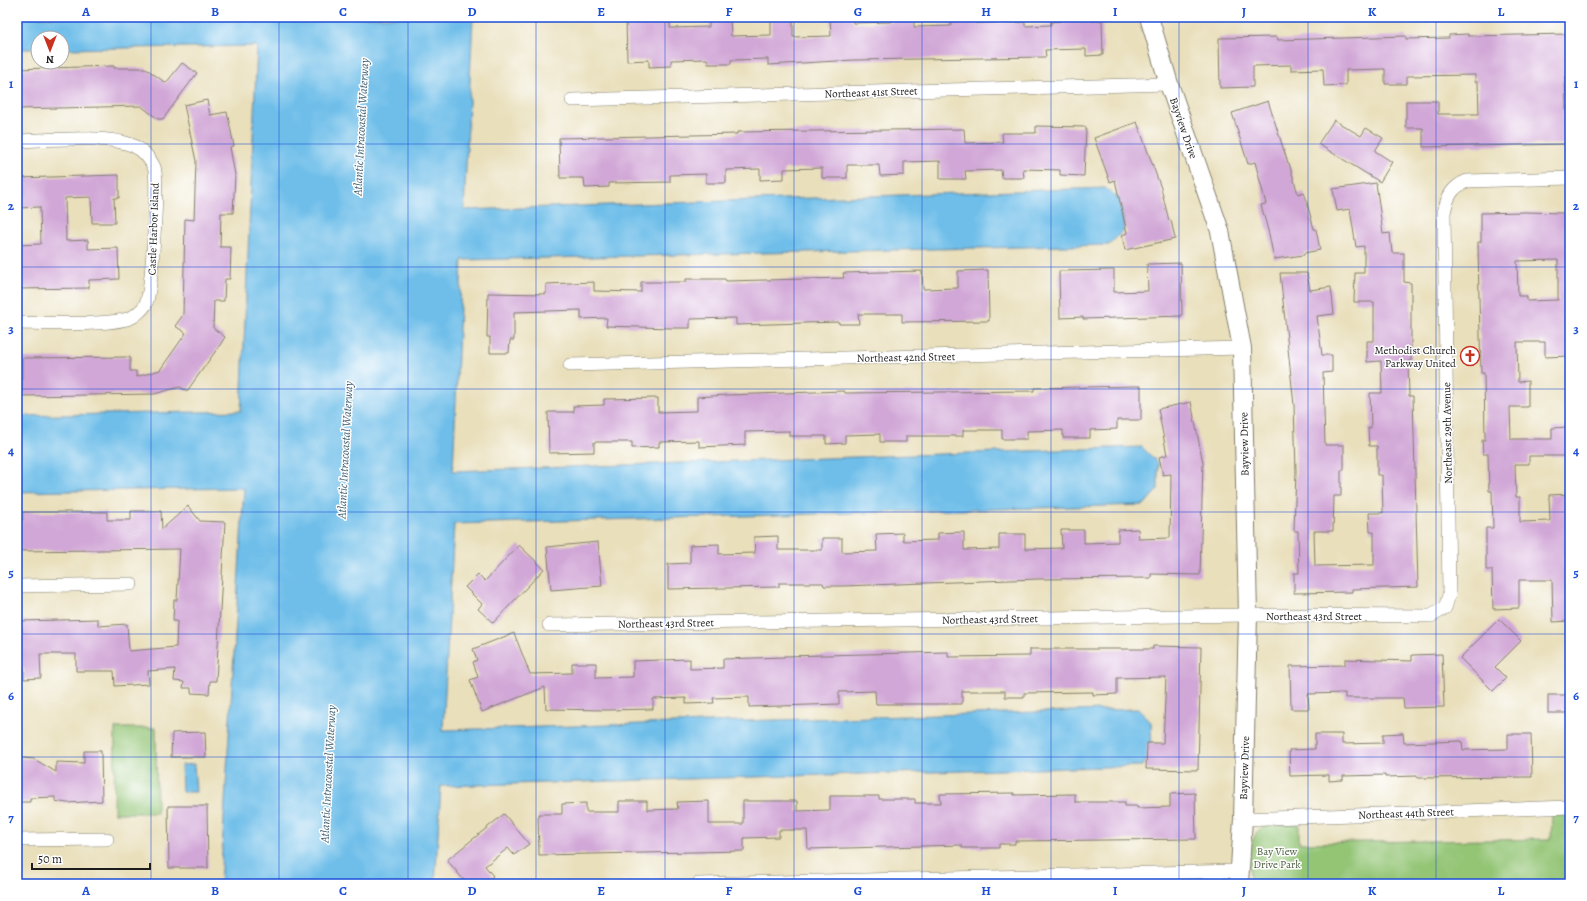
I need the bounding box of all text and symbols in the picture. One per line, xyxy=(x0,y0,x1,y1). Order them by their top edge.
text: A xyxy=(81,3,91,20)
text: B xyxy=(211,3,219,20)
text: C xyxy=(339,3,347,20)
text: D xyxy=(467,3,477,20)
text: E xyxy=(597,3,605,20)
text: F xyxy=(726,3,733,20)
text: G xyxy=(854,3,862,20)
text: H xyxy=(981,3,991,20)
text: I xyxy=(1113,3,1118,20)
text: J xyxy=(1242,3,1246,20)
text: K xyxy=(1368,3,1377,20)
text: L xyxy=(1498,3,1505,20)
north arrow xyxy=(30,30,70,70)
text: N xyxy=(46,52,54,67)
water label: Atlantic Intracoastal Waterway xyxy=(349,57,373,197)
text: 1 xyxy=(9,75,14,92)
text: 1 xyxy=(1574,75,1579,92)
street label: Northeast 41st Street xyxy=(824,83,918,102)
street label: Bayview Drive xyxy=(1166,95,1201,161)
street label: Castle Harbor Island xyxy=(144,182,163,276)
text: 2 xyxy=(8,197,15,214)
text: 2 xyxy=(1573,197,1580,214)
text: 3 xyxy=(8,320,14,337)
text: 3 xyxy=(1573,320,1579,337)
place label: Methodist Church Parkway United xyxy=(1374,343,1456,371)
church icon: Methodist Church Parkway United xyxy=(1459,345,1481,367)
street label: Northeast 42nd Street xyxy=(857,349,956,366)
water label: Atlantic Intracoastal Waterway xyxy=(333,380,357,520)
street label: Northeast 29th Avenue xyxy=(1439,382,1456,484)
street label: Bayview Drive xyxy=(1236,412,1253,476)
text: 4 xyxy=(8,442,14,459)
text: 4 xyxy=(1573,442,1579,459)
text: 5 xyxy=(8,564,14,581)
text: 5 xyxy=(1573,564,1579,581)
street label: Northeast 43rd Street xyxy=(1266,609,1362,624)
street label: Northeast 43rd Street xyxy=(942,611,1038,628)
street label: Northeast 43rd Street xyxy=(618,615,714,632)
text: 6 xyxy=(8,687,14,704)
text: 6 xyxy=(1573,687,1579,704)
water label: Atlantic Intracoastal Waterway xyxy=(316,704,340,844)
street label: Bayview Drive xyxy=(1236,736,1253,800)
street label: Northeast 44th Street xyxy=(1358,804,1455,823)
text: 7 xyxy=(8,809,14,826)
text: 7 xyxy=(1573,809,1579,826)
park label: Bay View Drive Park xyxy=(1253,844,1301,872)
scale bar xyxy=(32,845,150,871)
text: 50 m xyxy=(38,851,62,867)
text: A xyxy=(81,882,91,899)
text: B xyxy=(211,882,219,899)
text: C xyxy=(339,882,347,899)
text: D xyxy=(467,882,477,899)
text: E xyxy=(597,882,605,899)
text: F xyxy=(726,882,733,899)
text: G xyxy=(854,882,862,899)
text: H xyxy=(981,882,991,899)
text: I xyxy=(1113,882,1118,899)
text: J xyxy=(1242,882,1246,899)
text: K xyxy=(1368,882,1377,899)
text: L xyxy=(1498,882,1505,899)

